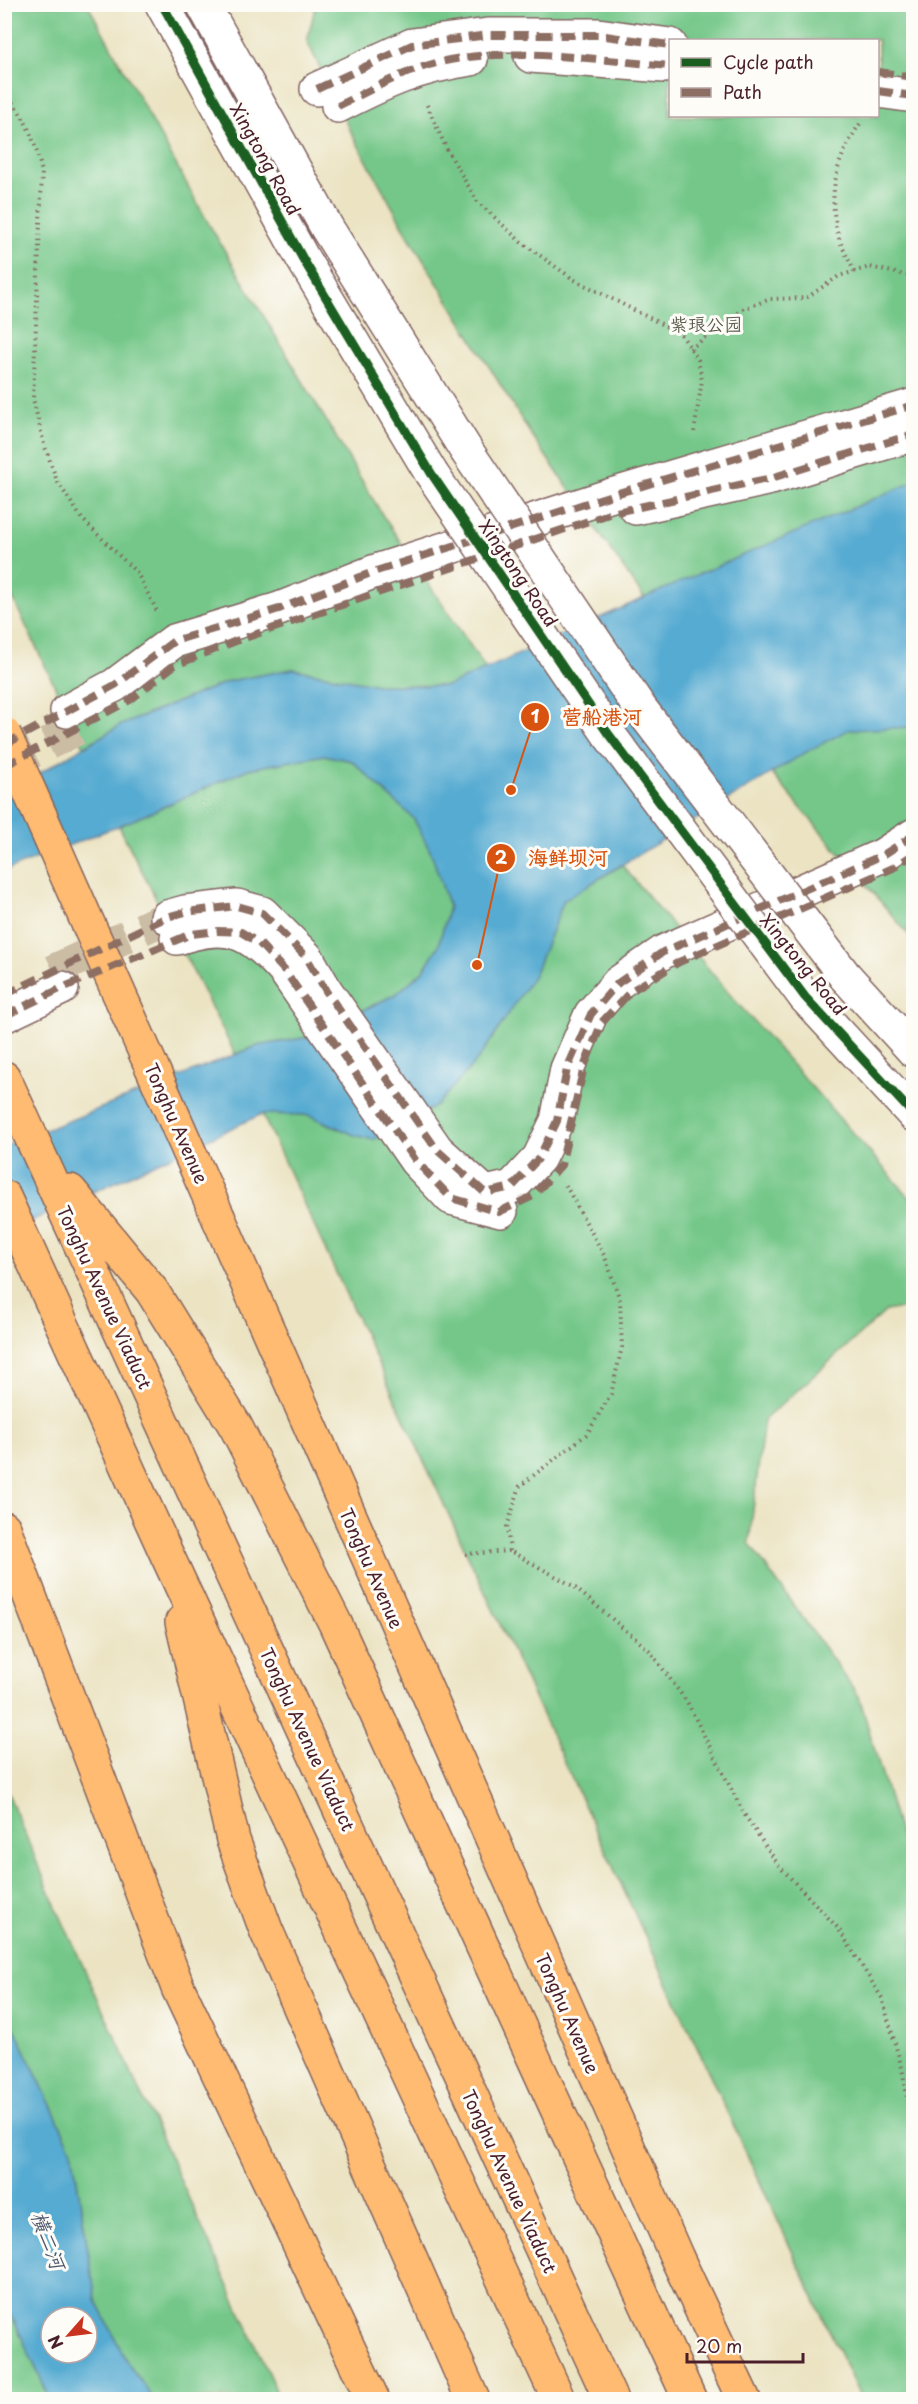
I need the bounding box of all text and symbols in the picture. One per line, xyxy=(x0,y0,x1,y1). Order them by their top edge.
legend xyxy=(669,39,879,117)
text: Cycle path xyxy=(723,48,814,75)
text: Path xyxy=(723,78,762,105)
street label: Xingtong Road xyxy=(224,98,308,220)
park label: 紫琅公园 xyxy=(670,310,742,337)
street label: Xingtong Road xyxy=(473,514,565,632)
callout: 营船港河 xyxy=(520,698,654,736)
text: 营船港河 xyxy=(562,701,642,731)
text: 1 xyxy=(531,702,540,729)
callout: 海鲜坝河 xyxy=(486,839,620,877)
text: 海鲜坝河 xyxy=(528,842,608,872)
text: 2 xyxy=(495,843,508,870)
street label: Xingtong Road xyxy=(754,907,854,1021)
street label: Tonghu Avenue xyxy=(138,1058,216,1188)
street label: Tonghu Avenue Viaduct xyxy=(51,1201,159,1393)
street label: Tonghu Avenue xyxy=(333,1503,411,1633)
street label: Tonghu Avenue Viaduct xyxy=(254,1643,362,1835)
street label: Tonghu Avenue xyxy=(529,1948,607,2078)
street label: Tonghu Avenue Viaduct xyxy=(456,2085,564,2277)
water label: 横二河 xyxy=(24,2207,75,2276)
north arrow xyxy=(39,2305,99,2365)
scale bar xyxy=(687,2326,802,2364)
text: N xyxy=(41,2331,68,2354)
text: 20 m xyxy=(696,2332,742,2359)

